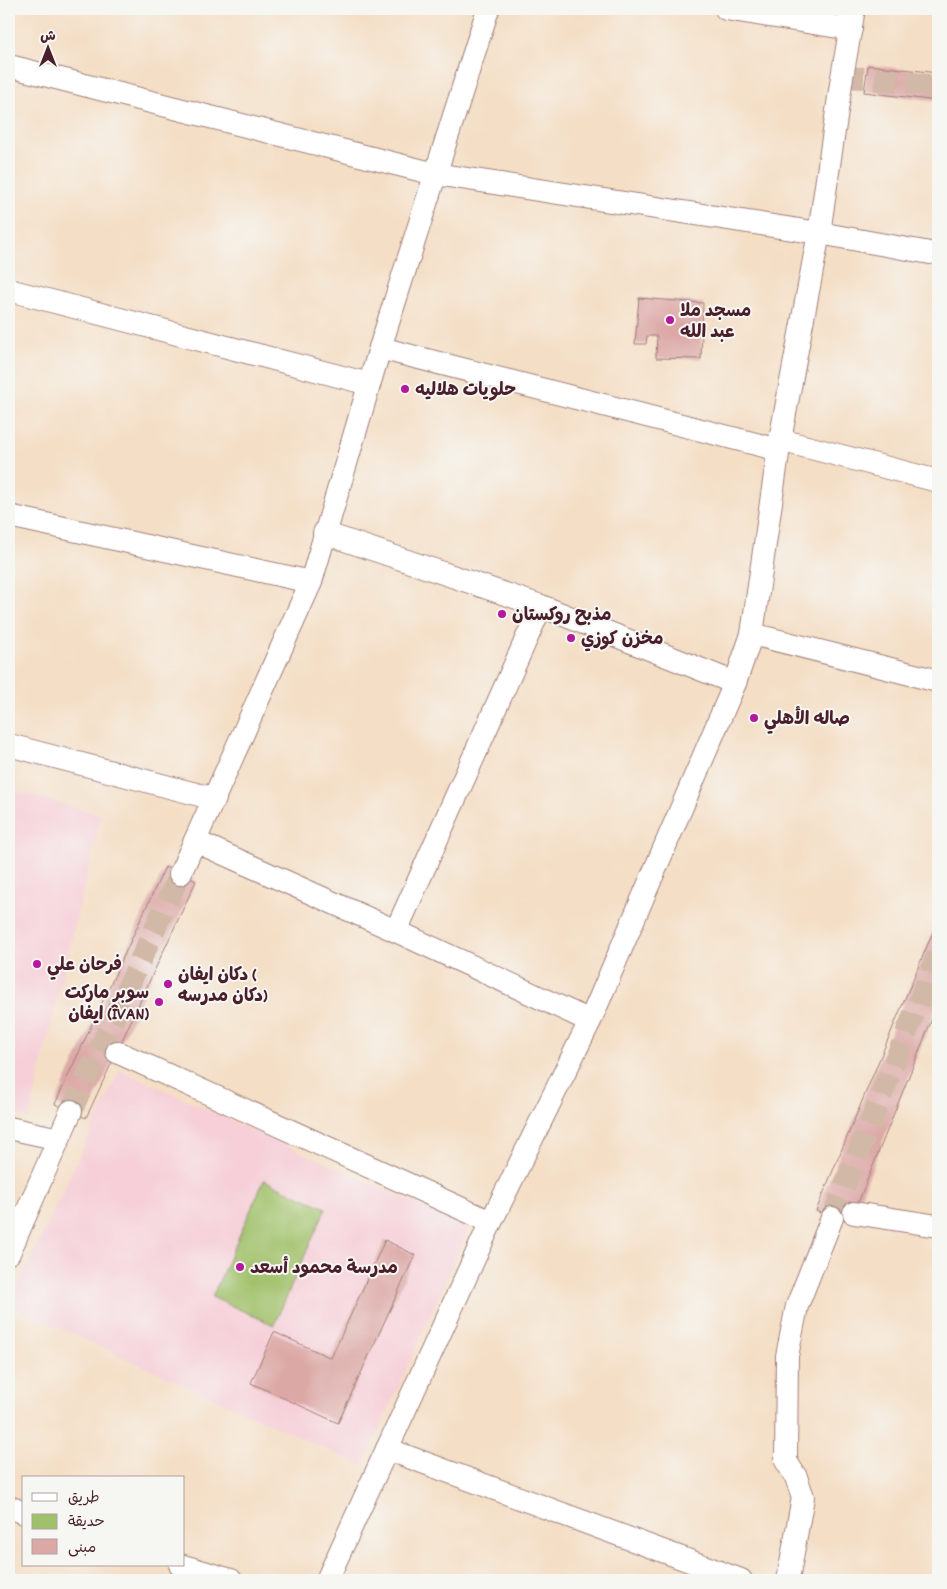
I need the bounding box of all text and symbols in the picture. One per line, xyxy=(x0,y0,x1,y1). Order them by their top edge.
north arrow xyxy=(22,22,72,72)
text: ش xyxy=(40,27,56,47)
place label: مسجد ملا عبد الله xyxy=(680,300,751,346)
marker: مسجد ملا عبد الله xyxy=(664,314,676,326)
place label: حلويات هلاليه xyxy=(415,379,516,404)
marker: حلويات هلاليه xyxy=(399,383,411,395)
place label: مذبح روكستان xyxy=(512,604,611,629)
marker: مذبح روكستان xyxy=(496,608,508,620)
place label: مخزن كوزي xyxy=(581,628,663,653)
marker: مخزن كوزي xyxy=(565,632,577,644)
place label: صاله الأهلي xyxy=(764,706,850,734)
marker: صاله الأهلي xyxy=(748,712,760,724)
place label: فرحان علي xyxy=(47,954,122,980)
marker: فرحان علي xyxy=(31,958,43,970)
place label: دكان ايفان ( دكان مدرسه) xyxy=(178,964,268,1010)
marker: دكان ايفان ( دكان مدرسه) xyxy=(162,978,174,990)
place label: سوبر ماركت ايفان (ÎVAN) xyxy=(65,982,149,1028)
marker: سوبر ماركت ايفان (ÎVAN) xyxy=(153,996,165,1008)
place label: مدرسة محمود أسعد xyxy=(250,1256,398,1282)
marker: مدرسة محمود أسعد xyxy=(234,1261,246,1273)
legend xyxy=(22,1476,185,1566)
text: طريق xyxy=(68,1488,100,1510)
text: حديقة xyxy=(68,1512,105,1534)
text: مبنى xyxy=(68,1538,96,1560)

